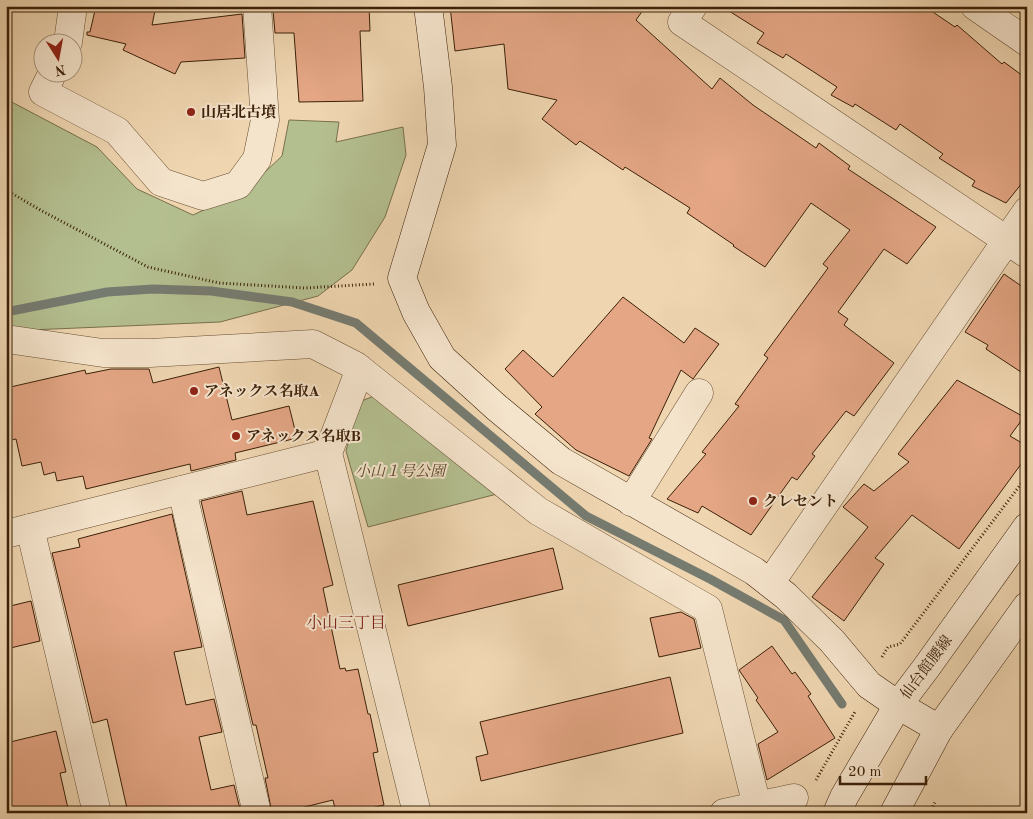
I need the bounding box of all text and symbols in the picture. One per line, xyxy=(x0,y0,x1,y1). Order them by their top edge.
north arrow xyxy=(32,32,82,82)
text: N xyxy=(53,62,67,78)
place label: 山居北古墳 xyxy=(201,104,276,121)
marker: 山居北古墳 xyxy=(185,106,197,118)
place label: アネックス名取A xyxy=(204,382,320,400)
marker: アネックス名取A xyxy=(188,385,200,397)
place label: アネックス名取B xyxy=(246,427,361,445)
marker: アネックス名取B xyxy=(230,430,242,442)
park label: 小山１号公園 xyxy=(355,463,448,480)
place label: クレセント xyxy=(763,494,838,510)
marker: クレセント xyxy=(747,495,759,507)
district label: 小山三丁目 xyxy=(306,614,386,632)
street label: 仙台館腰線 xyxy=(897,632,956,702)
scale bar xyxy=(840,754,927,786)
text: 20 m xyxy=(848,765,882,780)

